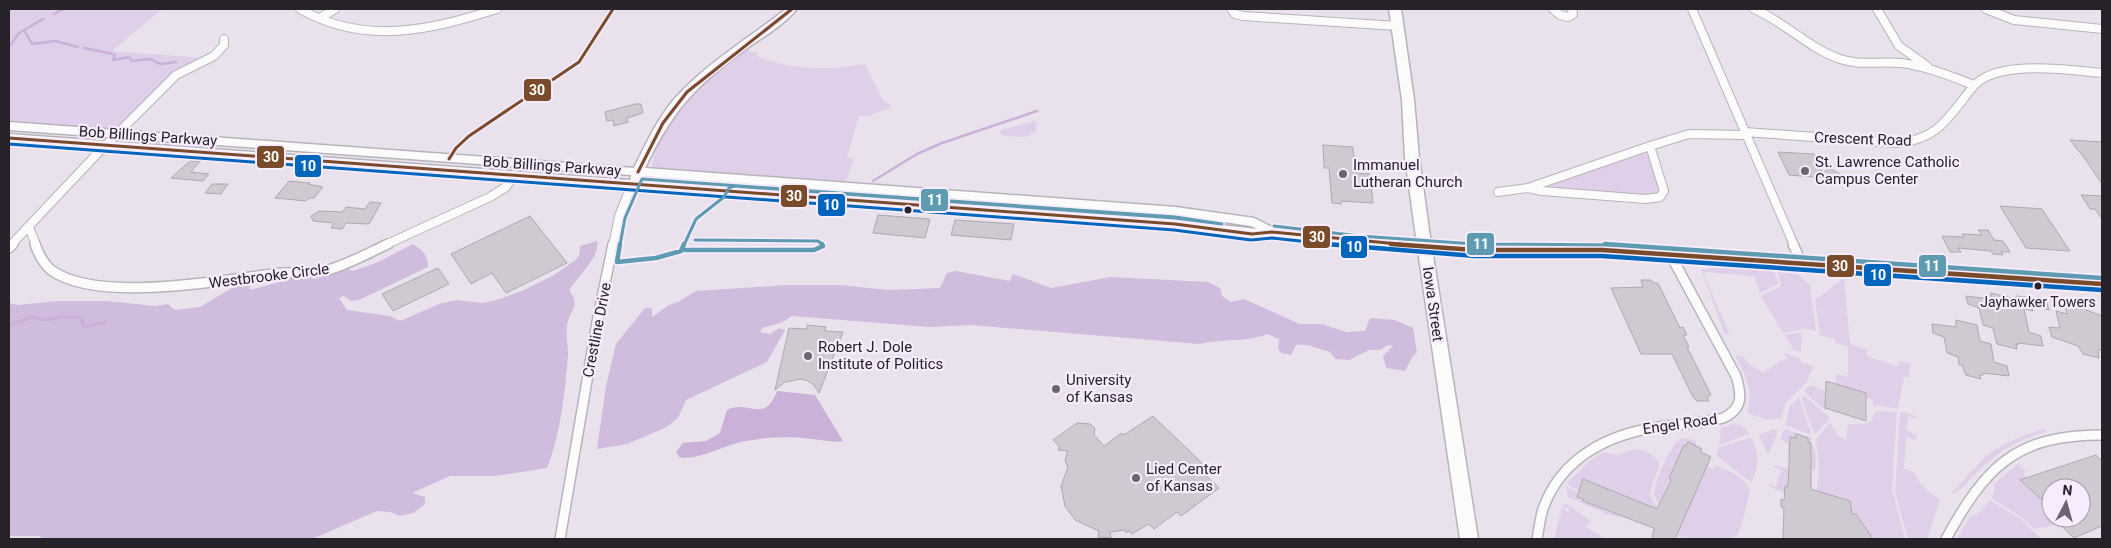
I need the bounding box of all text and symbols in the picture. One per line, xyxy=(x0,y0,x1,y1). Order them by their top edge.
line badge: 30 xyxy=(523,78,552,102)
text: 30 xyxy=(529,82,545,98)
street label: Bob Billings Parkway xyxy=(78,122,218,150)
street label: Crescent Road xyxy=(1814,128,1912,150)
line badge: 30 xyxy=(256,145,285,169)
text: 30 xyxy=(263,149,279,165)
street label: Bob Billings Parkway xyxy=(482,152,622,180)
place label: St. Lawrence Catholic Campus Center xyxy=(1815,153,1960,188)
line badge: 10 xyxy=(294,154,322,178)
place label: Immanuel Lutheran Church xyxy=(1353,156,1462,191)
text: 10 xyxy=(300,158,316,174)
marker: St. Lawrence Catholic Campus Center xyxy=(1799,165,1811,177)
marker: Immanuel Lutheran Church xyxy=(1337,168,1349,180)
line badge: 30 xyxy=(780,184,808,208)
text: 30 xyxy=(786,188,802,204)
line badge: 11 xyxy=(920,188,949,212)
text: 11 xyxy=(927,192,943,208)
line badge: 10 xyxy=(817,193,846,217)
text: 10 xyxy=(823,197,839,213)
unlabelled marker xyxy=(903,205,913,215)
line badge: 30 xyxy=(1302,225,1331,249)
text: 30 xyxy=(1309,229,1325,245)
line badge: 11 xyxy=(1466,232,1495,256)
line badge: 10 xyxy=(1340,235,1368,259)
text: 11 xyxy=(1473,236,1489,252)
text: 10 xyxy=(1346,239,1362,255)
line badge: 30 xyxy=(1826,254,1855,278)
line badge: 11 xyxy=(1918,254,1947,278)
text: 30 xyxy=(1832,258,1848,274)
text: 11 xyxy=(1924,258,1940,274)
street label: Westbrooke Circle xyxy=(208,260,330,292)
line badge: 10 xyxy=(1863,263,1892,287)
street label: Iowa Street xyxy=(1419,265,1447,343)
text: 10 xyxy=(1870,267,1886,283)
street label: Crestline Drive xyxy=(579,281,615,379)
marker: Jayhawker Towers xyxy=(2033,281,2043,291)
place label: Jayhawker Towers xyxy=(1980,294,2096,310)
place label: Robert J. Dole Institute of Politics xyxy=(818,338,943,373)
marker: Robert J. Dole Institute of Politics xyxy=(802,350,814,362)
place label: University of Kansas xyxy=(1066,371,1133,406)
marker: University of Kansas xyxy=(1050,383,1062,395)
street label: Engel Road xyxy=(1642,410,1718,438)
place label: Lied Center of Kansas xyxy=(1146,460,1222,495)
marker: Lied Center of Kansas xyxy=(1130,472,1142,484)
north arrow xyxy=(2041,478,2091,528)
text: N xyxy=(2062,482,2073,499)

